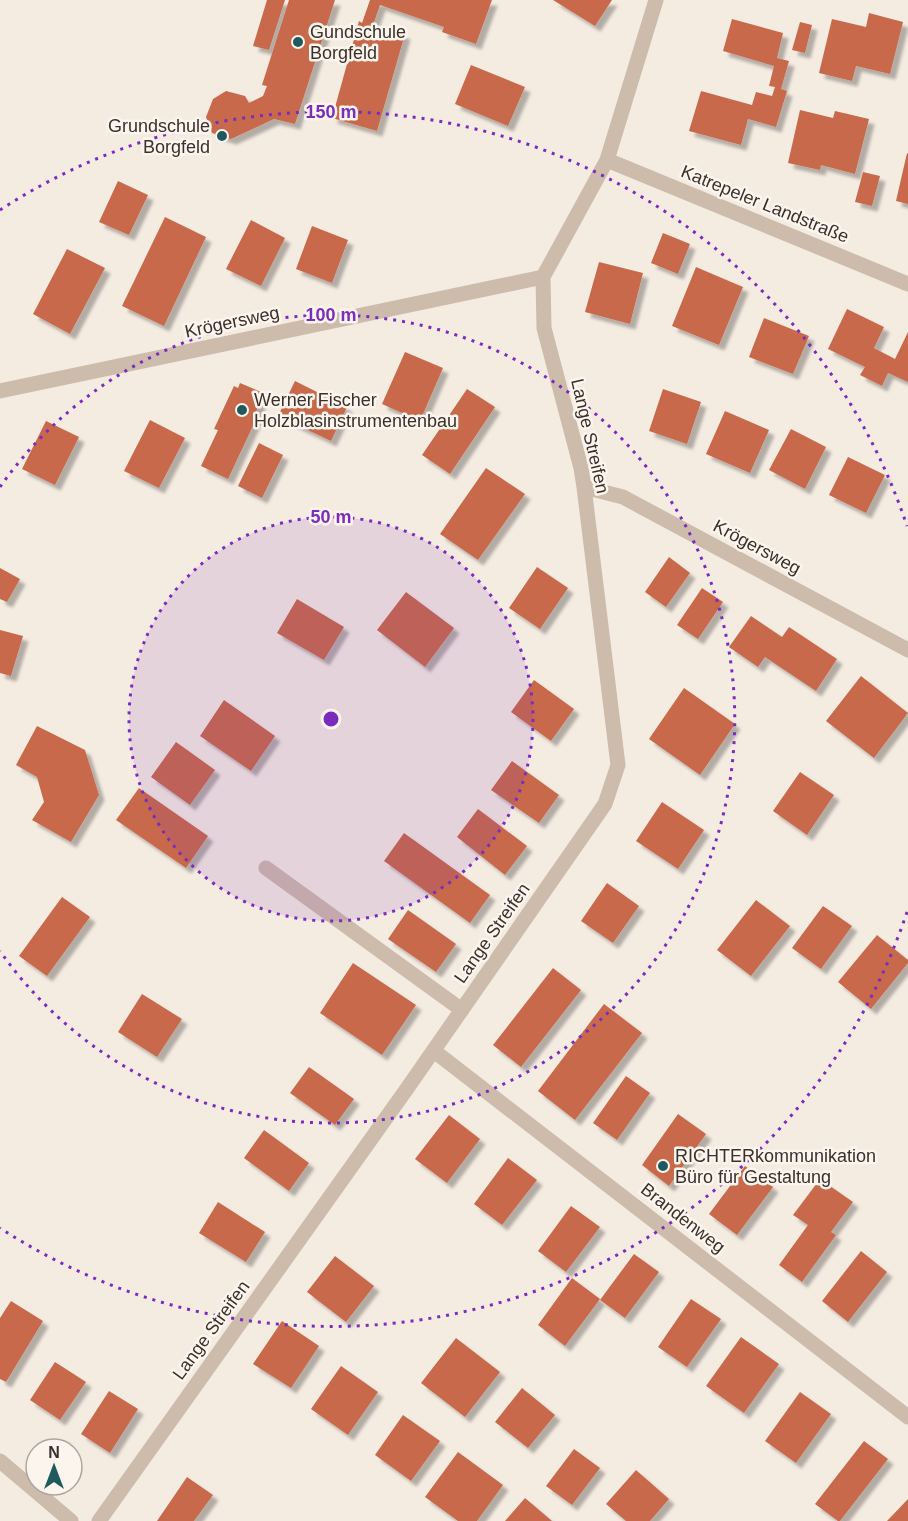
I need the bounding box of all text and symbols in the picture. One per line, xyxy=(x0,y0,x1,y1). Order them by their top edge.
place label: Gundschule Borgfeld xyxy=(310,22,406,63)
marker: Gundschule Borgfeld xyxy=(291,35,305,49)
text: 150 m xyxy=(305,102,357,122)
place label: Grundschule Borgfeld xyxy=(108,116,210,157)
marker: Grundschule Borgfeld xyxy=(215,129,229,143)
street label: Katrepeler Landstraße xyxy=(678,161,852,247)
street label: Krögersweg xyxy=(183,302,281,342)
text: 100 m xyxy=(305,305,357,325)
street label: Lange Streifen xyxy=(567,377,613,495)
place label: Werner Fischer Holzblasinstrumentenbau xyxy=(254,390,457,431)
marker: Werner Fischer Holzblasinstrumentenbau xyxy=(235,403,249,417)
text: 50 m xyxy=(310,507,352,527)
street label: Krögersweg xyxy=(710,516,804,578)
centre of rings xyxy=(321,709,341,729)
street label: Lange Streifen xyxy=(450,879,534,987)
place label: RICHTERkommunikation Büro für Gestaltung xyxy=(675,1146,876,1187)
marker: RICHTERkommunikation Büro für Gestaltung xyxy=(656,1159,670,1173)
street label: Brandenweg xyxy=(637,1179,729,1257)
street label: Lange Streifen xyxy=(168,1277,254,1383)
north arrow xyxy=(24,1437,84,1497)
text: N xyxy=(48,1444,60,1461)

